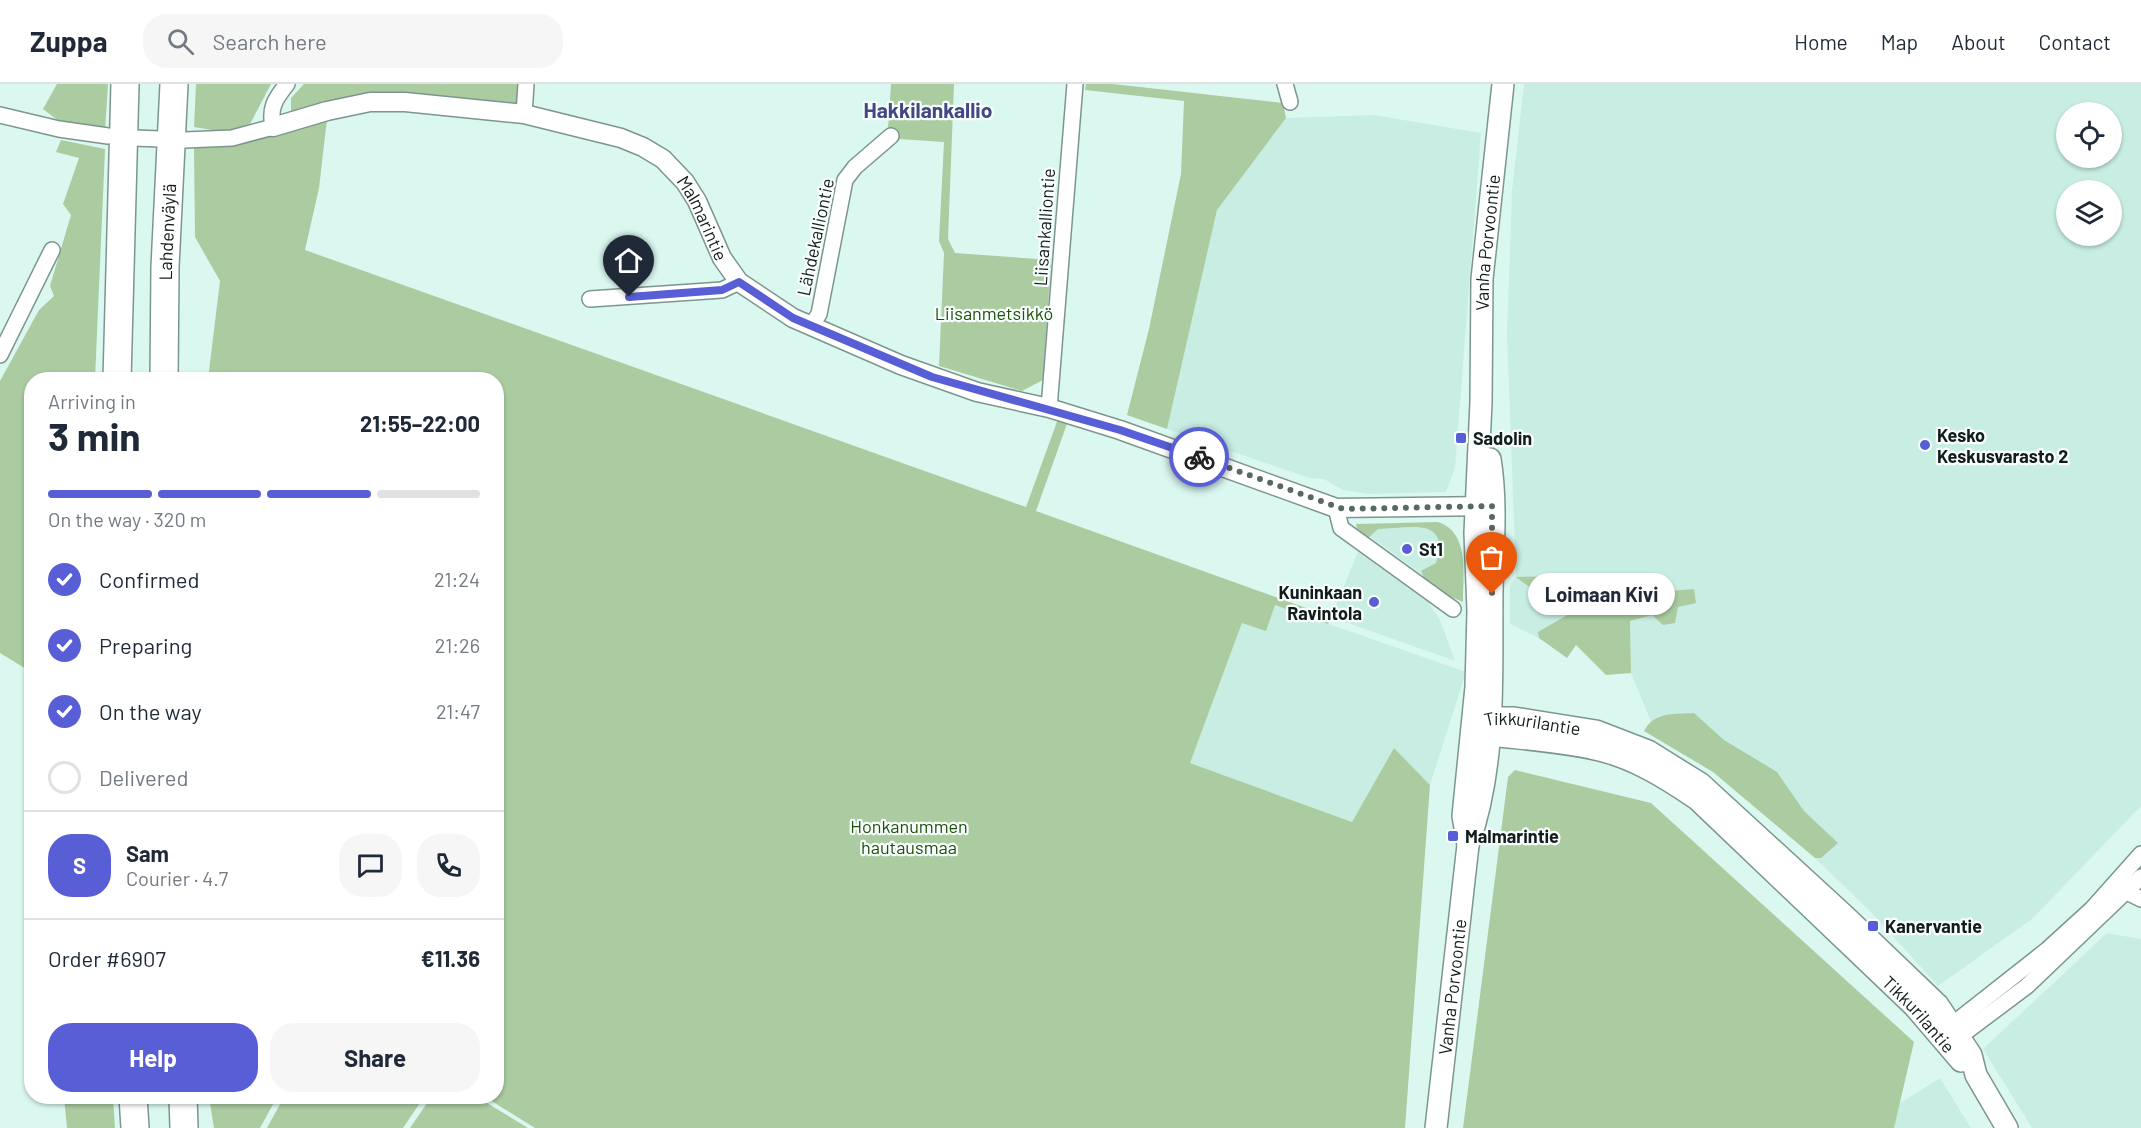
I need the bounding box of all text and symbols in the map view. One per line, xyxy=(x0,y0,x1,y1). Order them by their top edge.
search box xyxy=(143,14,563,68)
text: Zuppa xyxy=(30,24,107,58)
icon: search xyxy=(164,25,197,58)
text: Search here xyxy=(212,28,327,54)
text: Home xyxy=(1794,29,1848,54)
text: Map xyxy=(1881,29,1918,54)
text: About xyxy=(1951,29,2006,54)
text: Contact xyxy=(2039,29,2111,54)
district label: Hakkilankallio xyxy=(864,97,992,122)
map controls xyxy=(2056,102,2122,246)
button: locate xyxy=(2056,102,2122,168)
street label: Liisankalliontie xyxy=(1029,167,1059,287)
street label: Malmarintie xyxy=(673,171,733,264)
street label: Vanha Porvoontie xyxy=(1471,173,1504,311)
street label: Lähdekalliontie xyxy=(792,176,838,298)
button: layers xyxy=(2056,180,2122,246)
street label: Lahdenväylä xyxy=(154,183,180,281)
pin xyxy=(603,235,654,297)
icon: home xyxy=(612,244,645,277)
park label: Liisanmetsikkö xyxy=(935,302,1053,324)
text: Arriving in xyxy=(48,389,136,413)
text: 21:55–22:00 xyxy=(360,410,480,436)
text: 3 min xyxy=(48,412,141,459)
place label: Kesko Keskusvarasto 2 xyxy=(1937,424,2068,467)
courier xyxy=(1169,427,1229,487)
place label: Sadolin xyxy=(1473,427,1532,449)
marker: Sadolin xyxy=(1454,431,1468,445)
marker: Kesko Keskusvarasto 2 xyxy=(1918,438,1932,452)
icon: bike xyxy=(1183,441,1216,474)
text: On the way · 320 m xyxy=(48,507,206,531)
pin xyxy=(1466,532,1517,594)
place label: St1 xyxy=(1419,538,1443,560)
icon: bag xyxy=(1475,541,1508,574)
marker: St1 xyxy=(1400,542,1414,556)
icon: check xyxy=(48,563,81,596)
text: Confirmed xyxy=(99,566,199,592)
text: 21:24 xyxy=(434,567,480,591)
callout: Loimaan Kivi xyxy=(1528,573,1675,615)
place label: Kuninkaan Ravintola xyxy=(1279,581,1362,624)
text: Loimaan Kivi xyxy=(1545,582,1658,606)
marker: Kuninkaan Ravintola xyxy=(1367,595,1381,609)
icon: check xyxy=(48,629,81,662)
text: Preparing xyxy=(99,632,192,658)
text: 21:26 xyxy=(435,633,480,657)
icon: check xyxy=(48,695,81,728)
text: On the way xyxy=(99,698,202,724)
text: 21:47 xyxy=(436,699,480,723)
street label: Tikkurilantie xyxy=(1482,707,1582,739)
text: Delivered xyxy=(99,764,188,790)
park label: Honkanummen hautausmaa xyxy=(850,815,968,858)
place label: Malmarintie xyxy=(1465,825,1559,847)
marker: Malmarintie xyxy=(1446,829,1460,843)
button: chat xyxy=(339,834,402,897)
button: phone xyxy=(417,834,480,897)
text: Sam xyxy=(126,840,169,866)
text: S xyxy=(73,852,86,878)
text: Courier · 4.7 xyxy=(126,866,228,890)
place label: Kanervantie xyxy=(1885,915,1982,937)
street label: Vanha Porvoontie xyxy=(1433,918,1471,1056)
marker: Kanervantie xyxy=(1866,919,1880,933)
text: Order #6907 xyxy=(48,945,166,971)
text: €11.36 xyxy=(421,945,480,971)
street label: Tikkurilantie xyxy=(1878,971,1960,1057)
button: Help xyxy=(48,1023,258,1092)
button: Share xyxy=(270,1023,480,1092)

